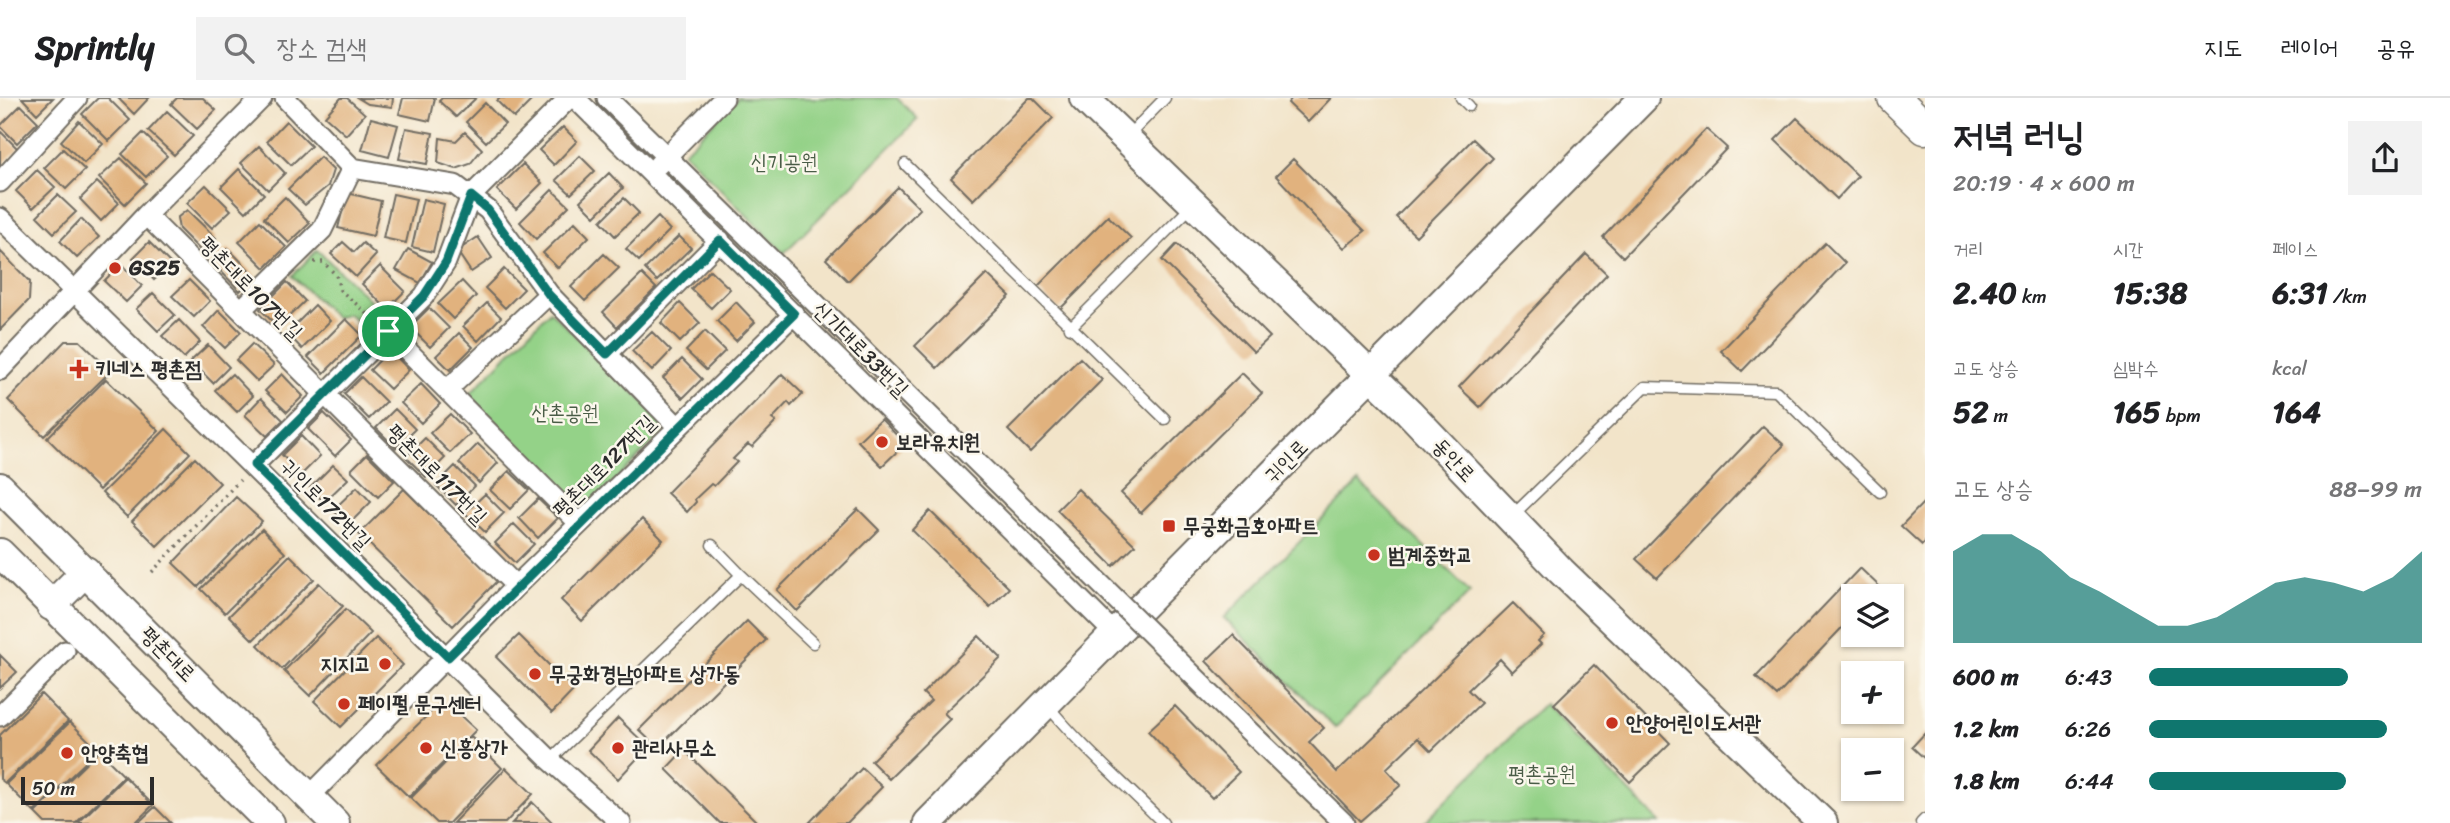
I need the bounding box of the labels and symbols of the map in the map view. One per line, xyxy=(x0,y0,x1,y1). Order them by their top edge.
park label: 신기공원 xyxy=(750,143,818,181)
street label: 평촌대로107번길 xyxy=(190,227,312,349)
place label: GS25 xyxy=(128,249,180,287)
marker: GS25 xyxy=(107,260,123,276)
street label: 신기대로33번길 xyxy=(804,292,919,407)
pin xyxy=(358,301,418,361)
place label: 키네스 평촌점 xyxy=(95,350,202,388)
marker: 키네스 평촌점 xyxy=(69,359,89,379)
park label: 산촌공원 xyxy=(531,394,599,432)
street label: 평촌대로127번길 xyxy=(543,405,665,527)
street label: 평촌대로117번길 xyxy=(377,414,497,534)
place label: 보라유치원 xyxy=(896,423,981,461)
street label: 동안로 xyxy=(1423,429,1485,491)
street label: 귀인로 xyxy=(1255,430,1317,492)
marker: 보라유치원 xyxy=(874,434,890,450)
street label: 귀인로172번길 xyxy=(271,449,381,559)
place label: 무궁화금호아파트 xyxy=(1183,507,1318,545)
marker: 무궁화금호아파트 xyxy=(1161,518,1177,534)
place label: 범계중학교 xyxy=(1388,536,1473,574)
marker: 범계중학교 xyxy=(1366,547,1382,563)
street label: 평촌대로 xyxy=(131,617,205,691)
place label: 지지고 xyxy=(320,645,371,683)
place label: 무궁화경남아파트 상가동 xyxy=(549,655,740,693)
marker: 지지고 xyxy=(377,656,393,672)
marker: 무궁화경남아파트 상가동 xyxy=(527,666,543,682)
place label: 페이펄 문구센터 xyxy=(358,685,482,723)
marker: 페이펄 문구센터 xyxy=(336,696,352,712)
place label: 안양어린이도서관 xyxy=(1626,704,1761,742)
marker: 안양어린이도서관 xyxy=(1604,715,1620,731)
place label: 신흥상가 xyxy=(440,729,508,767)
place label: 관리사무소 xyxy=(632,729,717,767)
place label: 안양축협 xyxy=(81,734,149,772)
marker: 신흥상가 xyxy=(418,740,434,756)
marker: 관리사무소 xyxy=(610,740,626,756)
marker: 안양축협 xyxy=(59,745,75,761)
park label: 평촌공원 xyxy=(1508,755,1576,793)
scale bar xyxy=(21,774,154,806)

